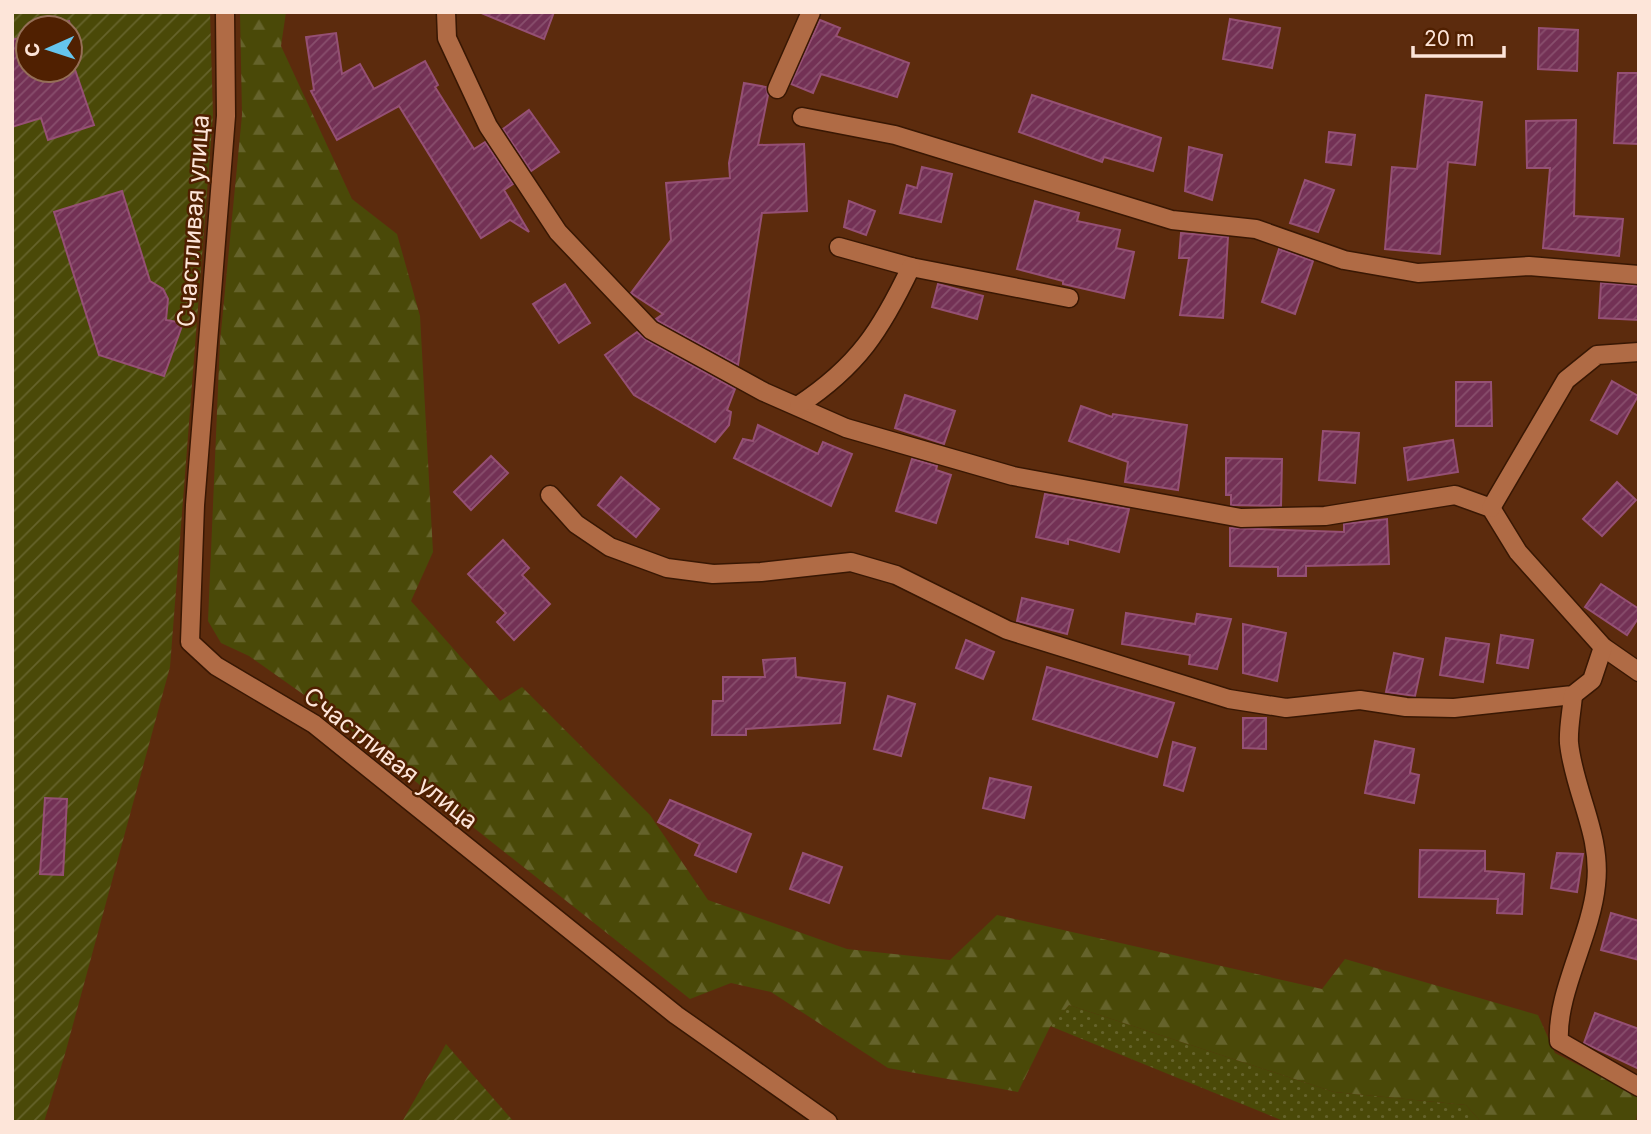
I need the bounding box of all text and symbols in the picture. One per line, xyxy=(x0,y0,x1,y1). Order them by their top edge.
north arrow xyxy=(14,14,84,84)
scale bar xyxy=(1413,14,1504,58)
text: 20 m xyxy=(1424,26,1474,51)
text: С xyxy=(21,42,44,57)
street label: Счастливая улица xyxy=(171,114,215,328)
street label: Счастливая улица xyxy=(298,681,484,835)

